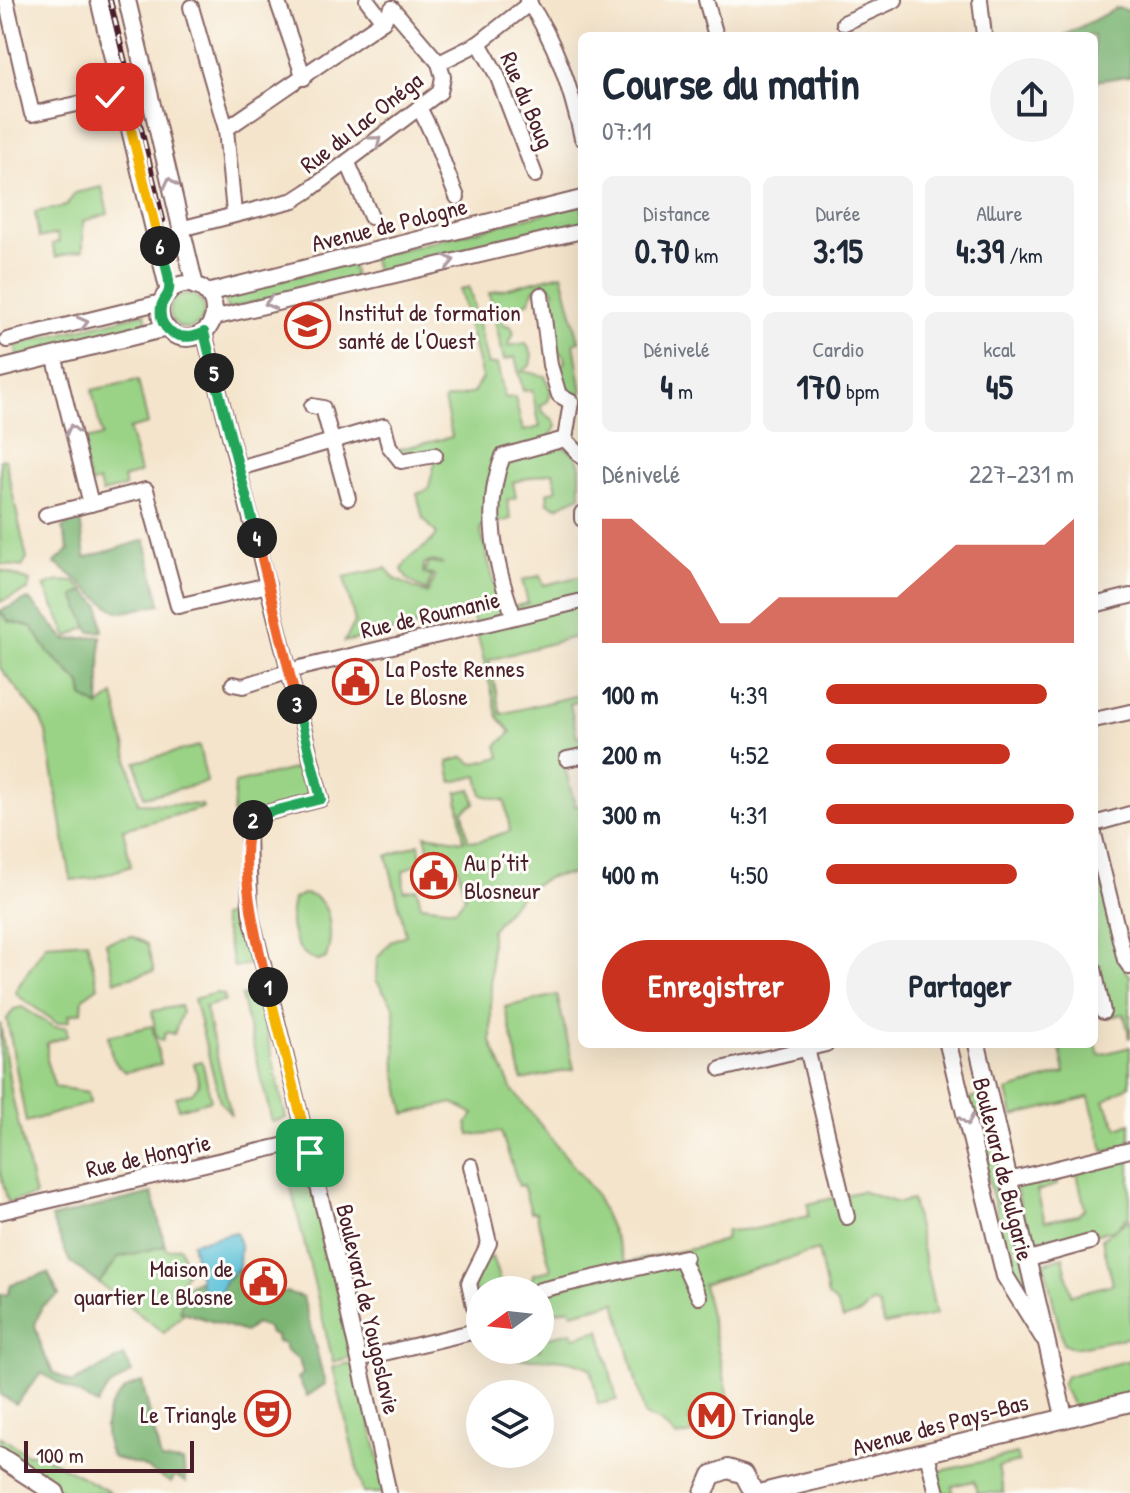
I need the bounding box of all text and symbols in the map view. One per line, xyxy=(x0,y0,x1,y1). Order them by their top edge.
street label: Rue du Boug xyxy=(493,47,563,153)
text: Course du matin xyxy=(602,53,860,113)
button: share xyxy=(990,58,1074,142)
pin xyxy=(76,63,144,131)
street label: Rue du Lac Onéga xyxy=(293,64,429,180)
icon: check xyxy=(88,75,132,119)
text: 07:11 xyxy=(602,113,651,148)
one-way arrow xyxy=(367,137,382,151)
one-way arrow xyxy=(162,177,179,190)
street label: Avenue de Pologne xyxy=(308,189,471,259)
text: Distance xyxy=(643,198,710,228)
text: Durée xyxy=(815,198,861,228)
text: Allure xyxy=(976,198,1022,228)
pin: 6 xyxy=(140,226,180,266)
text: 0.70 xyxy=(635,228,689,274)
text: 3:15 xyxy=(813,228,863,274)
text: 4:39 xyxy=(956,228,1004,274)
text: 6 xyxy=(156,231,164,261)
text: km xyxy=(689,240,719,270)
text: /km xyxy=(1004,240,1043,270)
one-way arrow xyxy=(442,253,455,270)
one-way arrow xyxy=(263,294,277,311)
place label: Institut de formation santé de l'Ouest xyxy=(338,296,521,356)
school or university icon: Institut de formation santé de l'Ouest xyxy=(283,302,331,350)
one-way arrow xyxy=(75,315,89,332)
text: Dénivelé xyxy=(644,334,710,364)
text: Cardio xyxy=(812,334,864,364)
text: kcal xyxy=(983,334,1015,364)
pin: 5 xyxy=(194,353,234,393)
text: 5 xyxy=(209,358,219,388)
text: 4 xyxy=(660,364,673,410)
text: 170 xyxy=(797,364,841,410)
text: 45 xyxy=(986,364,1013,410)
text: m xyxy=(673,376,693,406)
text: bpm xyxy=(841,376,879,406)
one-way arrow xyxy=(64,423,81,437)
text: Dénivelé xyxy=(602,456,680,491)
text: 227–231 m xyxy=(969,456,1074,491)
pin: 4 xyxy=(237,518,277,558)
text: 4 xyxy=(253,523,261,553)
street label: Rue de Roumanie xyxy=(357,582,503,646)
place label: La Poste Rennes Le Blosne xyxy=(386,652,525,712)
public building icon: La Poste Rennes Le Blosne xyxy=(331,658,379,706)
text: 100 m xyxy=(602,677,658,712)
text: 4:39 xyxy=(730,677,767,712)
pin: 3 xyxy=(277,684,317,724)
text: 3 xyxy=(292,689,302,719)
text: 200 m xyxy=(602,737,661,772)
text: 4:52 xyxy=(730,737,769,772)
text: 300 m xyxy=(602,797,661,832)
text: 4:31 xyxy=(730,797,767,832)
pin: 2 xyxy=(233,800,273,840)
text: 2 xyxy=(248,805,258,835)
place label: Au p’tit Blosneur xyxy=(464,846,541,906)
public building icon: Au p’tit Blosneur xyxy=(409,852,457,900)
text: 400 m xyxy=(602,857,659,892)
text: 4:50 xyxy=(730,857,768,892)
button: Enregistrer xyxy=(602,940,830,1032)
button: Partager xyxy=(846,940,1074,1032)
pin: 1 xyxy=(248,967,288,1007)
text: 1 xyxy=(264,972,272,1002)
street label: Boulevard de Bulgarie xyxy=(966,1074,1042,1264)
one-way arrow xyxy=(958,1112,975,1126)
pin xyxy=(276,1119,344,1187)
street label: Rue de Hongrie xyxy=(83,1125,214,1185)
icon: arrive xyxy=(288,1131,332,1175)
street label: Boulevard de Yougoslavie xyxy=(329,1201,409,1418)
place label: Maison de quartier Le Blosne xyxy=(74,1252,233,1312)
public building icon: Maison de quartier Le Blosne xyxy=(240,1258,288,1306)
north arrow xyxy=(466,1276,554,1364)
map controls xyxy=(466,1276,554,1468)
button: layers xyxy=(466,1380,554,1468)
street label: Avenue des Pays-Bas xyxy=(848,1385,1032,1463)
theatre icon: Le Triangle xyxy=(244,1390,292,1438)
metro station icon: Triangle xyxy=(687,1392,735,1440)
place label: Le Triangle xyxy=(140,1398,237,1430)
place label: Triangle xyxy=(742,1400,815,1432)
scale bar xyxy=(24,1437,194,1473)
text: 100 m xyxy=(36,1440,84,1470)

